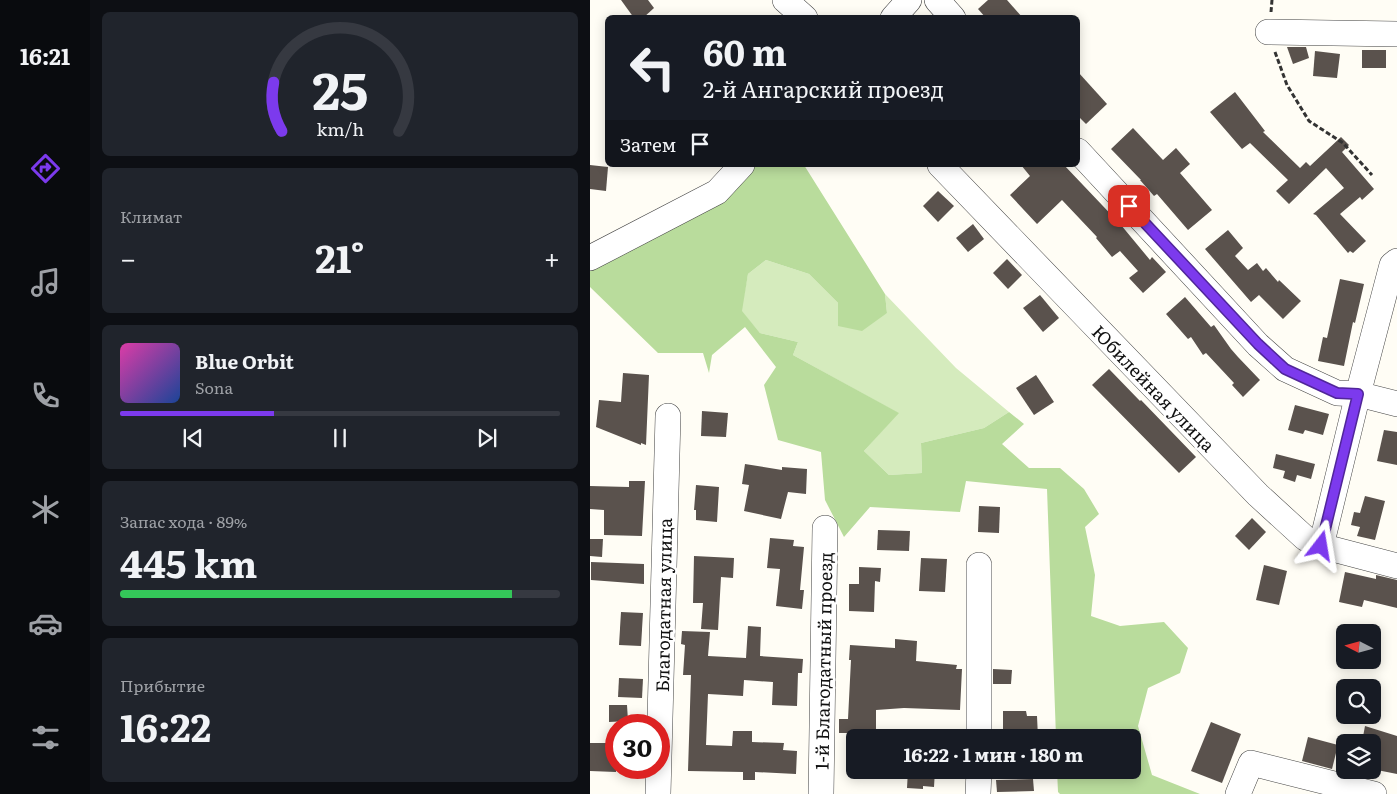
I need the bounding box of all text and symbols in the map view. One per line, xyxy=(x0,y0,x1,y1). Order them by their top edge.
text: 60 m xyxy=(703,25,787,77)
icon: left xyxy=(620,35,685,100)
text: 16:21 xyxy=(20,39,70,72)
text: 25 xyxy=(312,49,368,126)
text: 2-й Ангарский проезд xyxy=(703,72,944,105)
text: km/h xyxy=(316,115,364,142)
text: Затем xyxy=(620,130,676,158)
icon: arrive xyxy=(686,130,714,158)
icon: directions xyxy=(28,151,63,186)
pin xyxy=(1108,185,1150,227)
icon: arrive xyxy=(1115,192,1143,220)
text: Климат xyxy=(120,204,182,228)
text: 21° xyxy=(315,228,365,285)
text: − xyxy=(120,236,136,278)
text: + xyxy=(544,236,560,278)
icon: music xyxy=(28,265,63,300)
street label: Юбилейная улица xyxy=(1086,319,1222,458)
text: Blue Orbit xyxy=(195,347,294,375)
text: Sona xyxy=(195,375,233,399)
icon: phone xyxy=(28,378,63,413)
icon: previous xyxy=(179,424,207,452)
icon: pause xyxy=(326,424,354,452)
icon: next xyxy=(473,424,501,452)
icon: climate xyxy=(28,492,63,527)
text: Запас хода · 89% xyxy=(120,509,247,533)
street label: Благодатная улица xyxy=(648,517,678,692)
position arrow xyxy=(1294,519,1346,571)
text: 445 km xyxy=(120,533,257,590)
street label: 1-й Благодатный проезд xyxy=(808,552,838,770)
icon: car xyxy=(28,606,63,641)
north arrow xyxy=(1336,624,1381,669)
map controls xyxy=(1336,624,1381,779)
text: Прибытие xyxy=(120,673,205,697)
button: search xyxy=(1336,679,1381,724)
text: 16:22 xyxy=(120,697,211,754)
speed limit sign: 30 xyxy=(605,714,670,779)
icon: filters xyxy=(28,720,63,755)
button: layers xyxy=(1336,734,1381,779)
text: 16:22 · 1 мин · 180 m xyxy=(903,740,1084,768)

